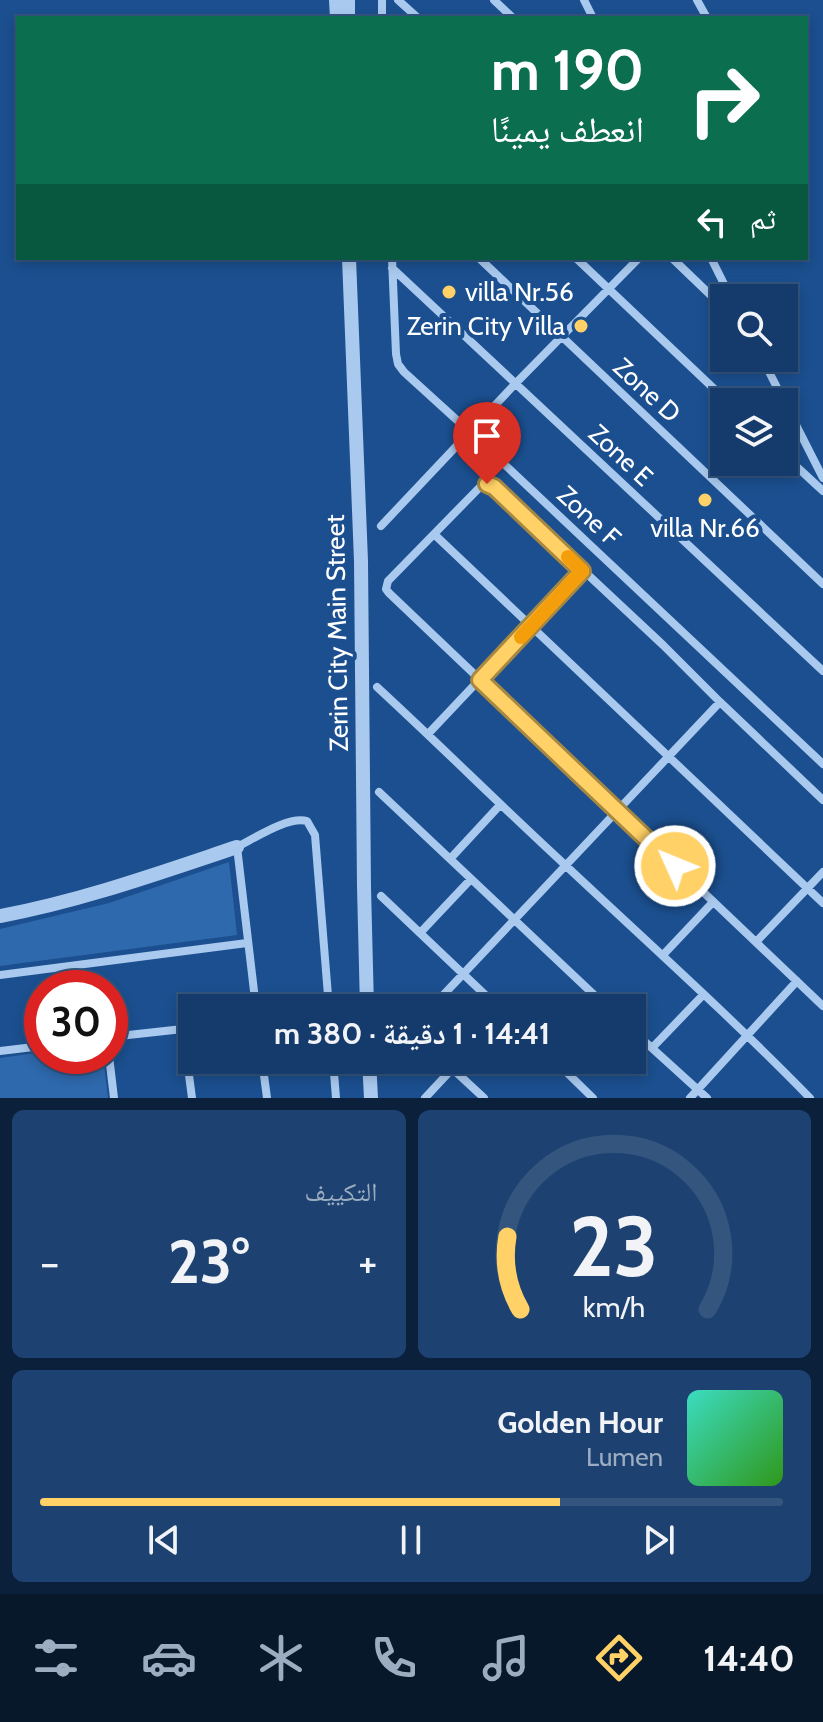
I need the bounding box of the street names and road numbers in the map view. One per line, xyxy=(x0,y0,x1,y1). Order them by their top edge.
street label: Zone D xyxy=(607,351,687,429)
street label: Zone E xyxy=(582,417,660,493)
street label: Zone F xyxy=(551,479,628,554)
street label: Zerin City Main Street xyxy=(319,514,355,752)

